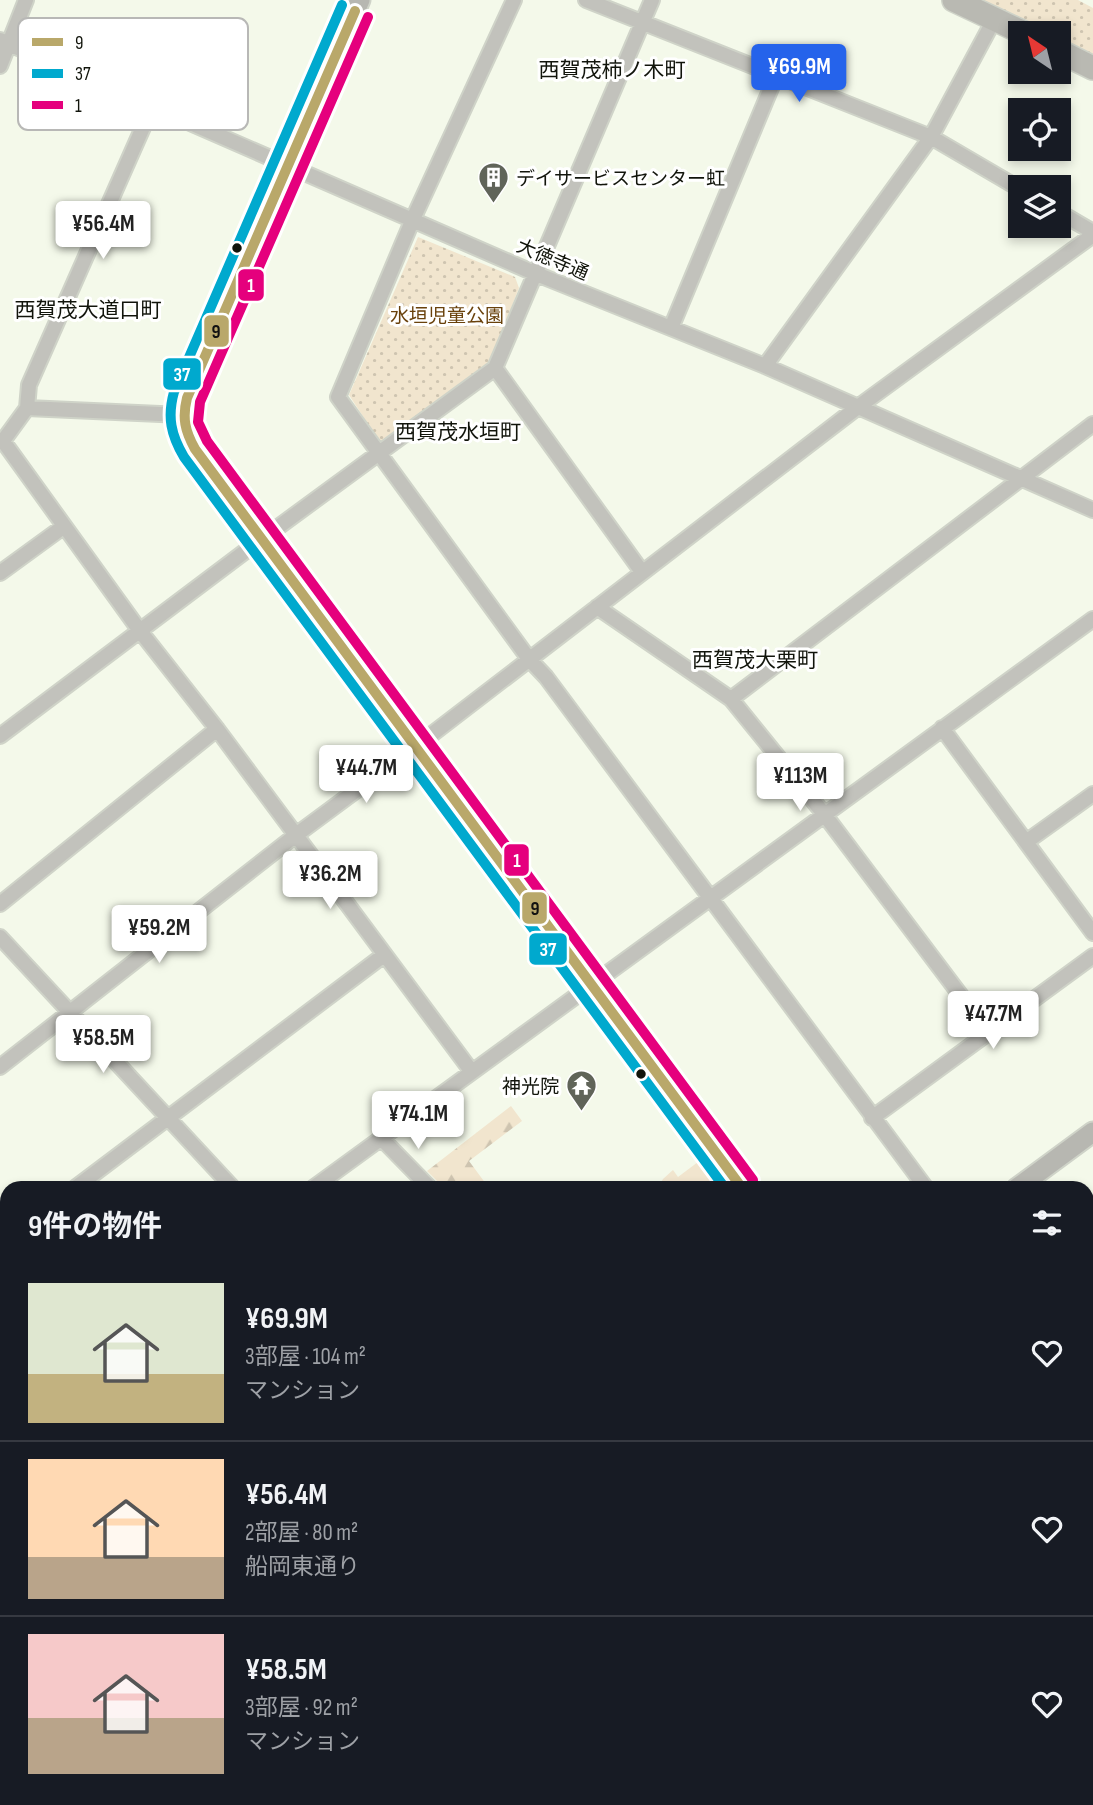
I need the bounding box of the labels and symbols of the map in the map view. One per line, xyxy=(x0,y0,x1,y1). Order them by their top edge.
legend xyxy=(18,18,248,130)
north arrow xyxy=(1008,21,1071,84)
text: 9 xyxy=(75,32,83,55)
pin: ¥69.9M xyxy=(742,44,856,104)
district label: 西賀茂柿ノ木町 xyxy=(539,58,686,83)
text: 37 xyxy=(75,63,91,86)
text: 1 xyxy=(75,95,82,118)
building icon: デイサービスセンター虹 xyxy=(476,161,510,205)
place label: デイサービスセンター虹 xyxy=(516,168,725,191)
pin: ¥56.4M xyxy=(46,202,160,261)
street label: 大徳寺通 xyxy=(513,235,592,286)
unlabelled marker xyxy=(230,241,244,255)
line badge: 1 xyxy=(237,268,265,302)
text: 1 xyxy=(247,275,255,298)
district label: 西賀茂大道口町 xyxy=(15,298,162,323)
park label: 水垣児童公園 xyxy=(390,305,504,328)
line badge: 9 xyxy=(203,314,230,348)
text: 9 xyxy=(211,321,221,344)
line badge: 37 xyxy=(162,357,202,391)
text: 37 xyxy=(174,364,191,387)
district label: 西賀茂水垣町 xyxy=(395,420,521,445)
district label: 西賀茂大栗町 xyxy=(692,648,818,673)
pin: ¥44.7M xyxy=(309,746,423,805)
pin: ¥113M xyxy=(751,754,849,813)
line badge: 1 xyxy=(503,843,530,877)
text: 1 xyxy=(513,850,521,873)
pin: ¥36.2M xyxy=(273,852,387,911)
line badge: 9 xyxy=(521,891,548,925)
text: 9 xyxy=(530,898,540,921)
pin: ¥59.2M xyxy=(102,906,216,965)
line badge: 37 xyxy=(528,932,568,966)
text: 37 xyxy=(540,939,557,962)
pin: ¥47.7M xyxy=(936,992,1050,1051)
pin: ¥58.5M xyxy=(46,1016,160,1075)
unlabelled marker xyxy=(634,1067,648,1081)
temple icon: 神光院 xyxy=(565,1069,599,1113)
place label: 神光院 xyxy=(502,1076,559,1099)
pin: ¥74.1M xyxy=(361,1092,475,1151)

